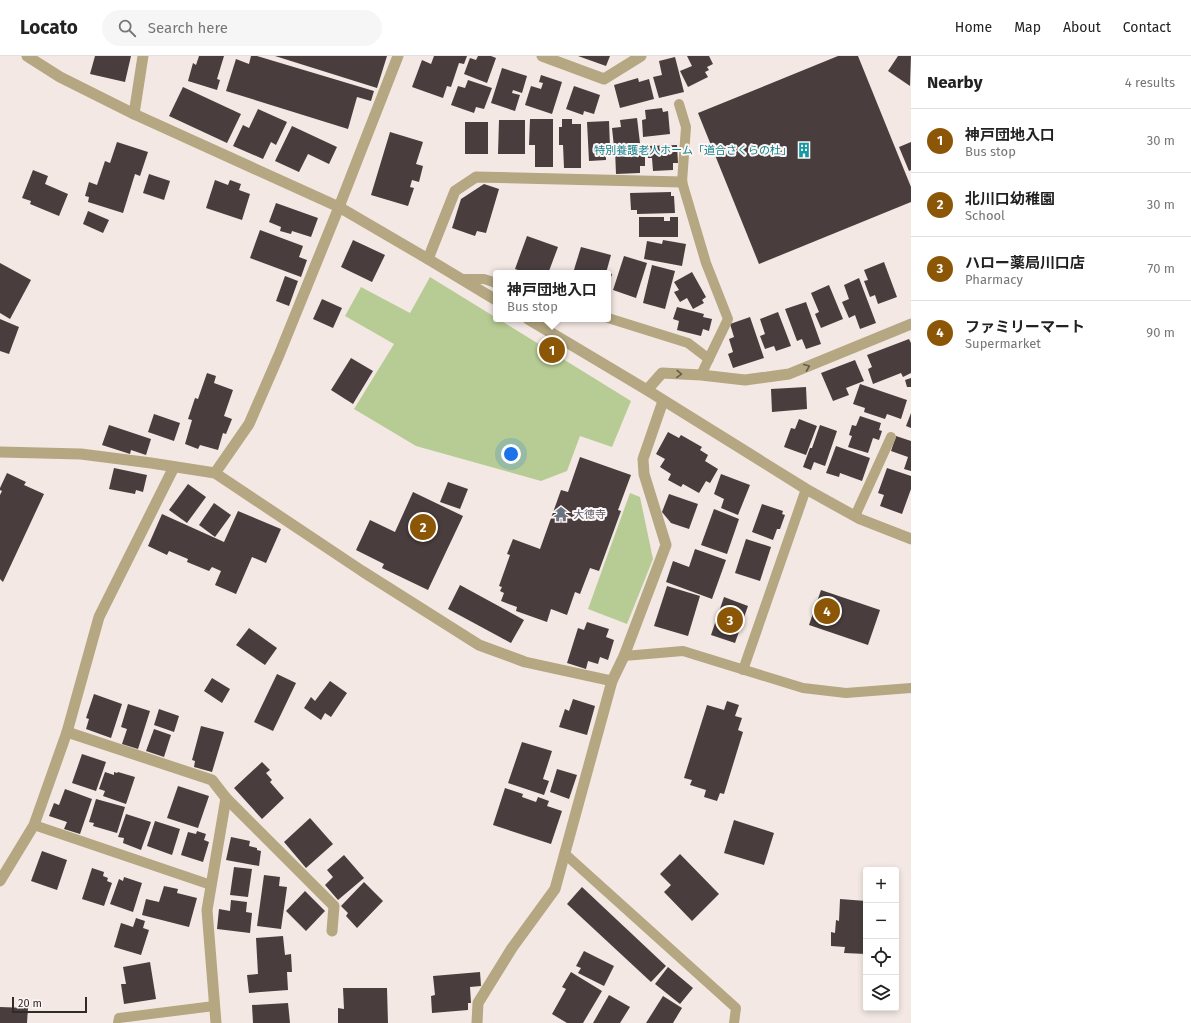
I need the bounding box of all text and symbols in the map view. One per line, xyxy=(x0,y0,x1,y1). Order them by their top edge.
search box xyxy=(102,10,382,46)
text: Locato xyxy=(20,16,78,39)
icon: search xyxy=(116,17,138,39)
text: Search here xyxy=(148,19,228,37)
text: Home xyxy=(955,19,992,36)
text: Map xyxy=(1014,19,1041,36)
text: About xyxy=(1063,19,1101,36)
text: Contact xyxy=(1123,19,1171,36)
text: Nearby xyxy=(927,72,982,93)
text: 4 results xyxy=(1125,75,1175,90)
text: 神戸団地入口 xyxy=(965,126,1055,144)
text: 1 xyxy=(937,133,943,148)
text: 30 m xyxy=(1147,133,1175,148)
building icon: 特別養護老人ホーム「道合さくらの杜」 xyxy=(795,141,813,159)
place label: 特別養護老人ホーム「道合さくらの杜」 xyxy=(594,144,792,157)
text: Bus stop xyxy=(965,144,1016,159)
text: 北川口幼稚園 xyxy=(965,190,1055,208)
text: 2 xyxy=(937,197,943,212)
text: 30 m xyxy=(1147,197,1175,212)
text: School xyxy=(965,208,1005,223)
text: ハロー薬局川口店 xyxy=(965,254,1085,272)
text: 3 xyxy=(937,261,943,276)
text: 70 m xyxy=(1148,261,1175,276)
popup xyxy=(493,270,611,322)
text: Pharmacy xyxy=(965,272,1023,287)
text: 神戸団地入口 xyxy=(507,281,597,299)
text: Bus stop xyxy=(507,299,558,314)
text: ファミリーマート xyxy=(965,318,1085,336)
text: 4 xyxy=(936,325,944,340)
text: 90 m xyxy=(1146,325,1175,340)
pin: 1 xyxy=(539,335,565,365)
text: Supermarket xyxy=(965,336,1041,351)
one-way arrow xyxy=(802,364,810,372)
one-way arrow xyxy=(676,370,682,378)
your location xyxy=(501,444,521,464)
temple icon: 大徳寺 xyxy=(552,505,570,523)
place label: 大徳寺 xyxy=(573,508,606,521)
pin: 2 xyxy=(410,512,436,542)
pin: 4 xyxy=(814,596,840,626)
pin: 3 xyxy=(717,605,743,635)
map controls xyxy=(863,867,899,1011)
button: + xyxy=(863,867,899,903)
button: − xyxy=(863,903,899,939)
button: locate xyxy=(863,939,899,975)
button: layers xyxy=(863,975,899,1011)
scale bar xyxy=(12,995,87,1014)
text: 20 m xyxy=(18,997,42,1010)

